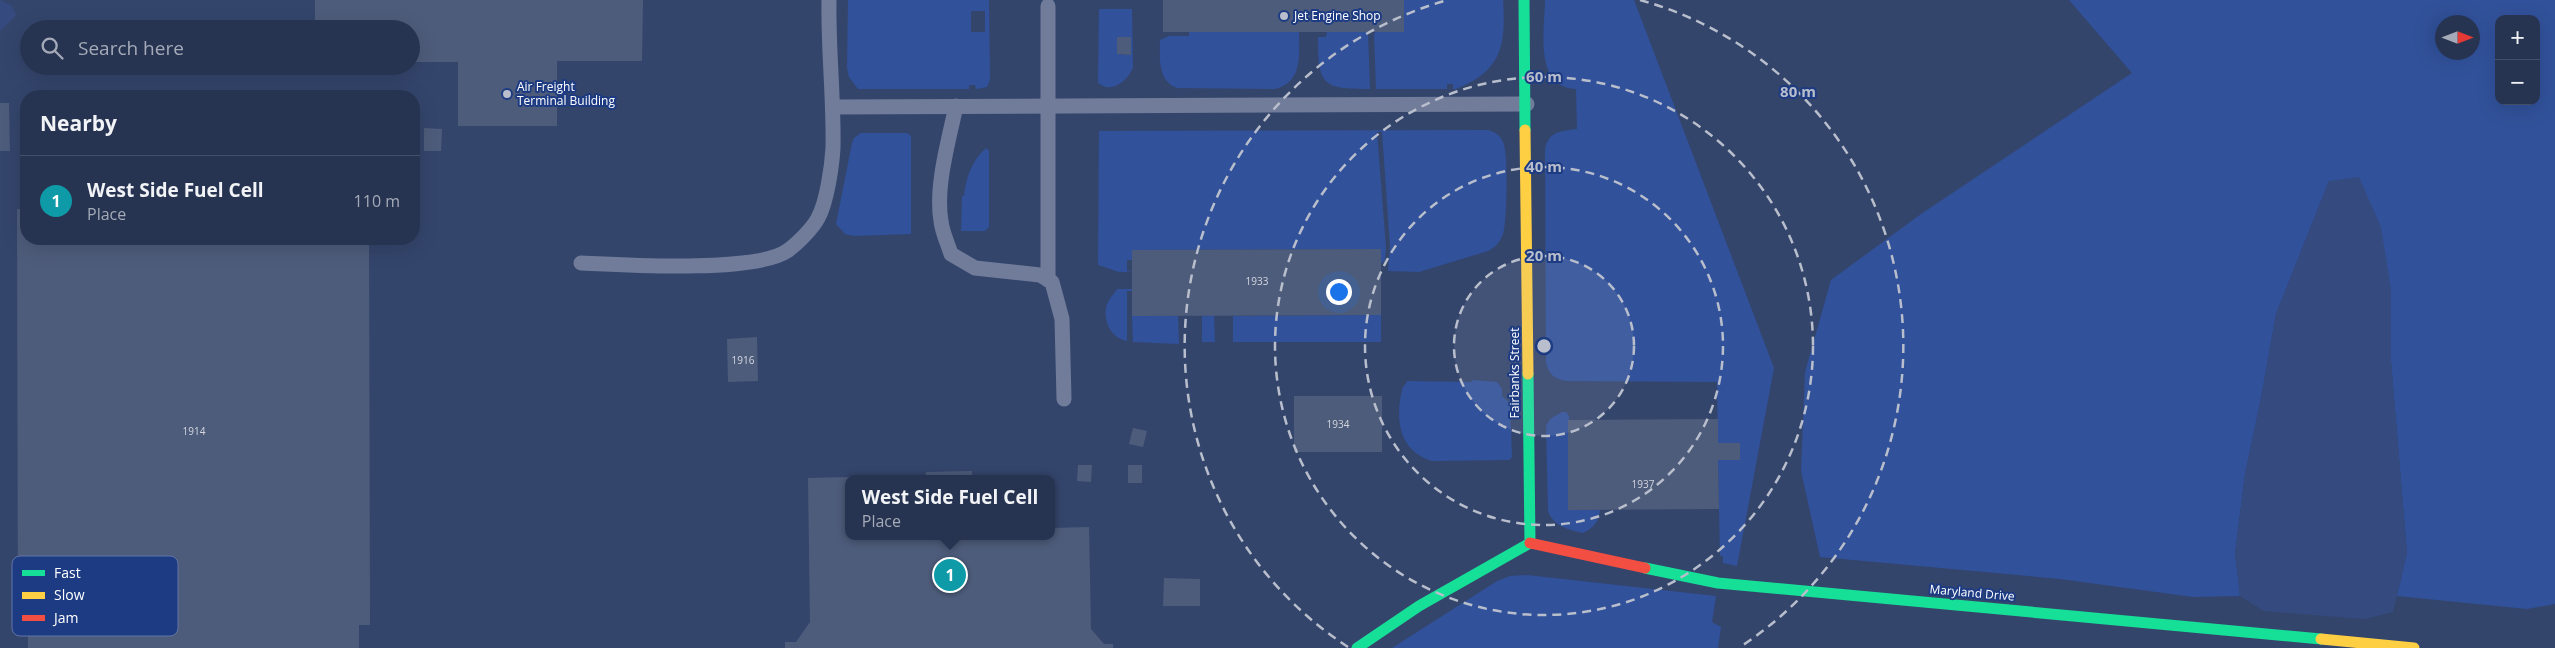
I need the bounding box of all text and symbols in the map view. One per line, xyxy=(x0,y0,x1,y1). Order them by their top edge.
place label: Jet Engine Shop xyxy=(1293,7,1381,24)
marker: Jet Engine Shop xyxy=(1278,10,1290,22)
north arrow xyxy=(2435,15,2480,60)
map controls xyxy=(2495,15,2540,105)
button: + xyxy=(2495,15,2540,60)
search box xyxy=(20,20,420,75)
icon: search xyxy=(38,34,66,62)
text: Search here xyxy=(78,35,184,61)
button: − xyxy=(2495,60,2540,105)
text: 60 m xyxy=(1526,66,1562,86)
place label: Air Freight Terminal Building xyxy=(517,78,615,109)
text: 80 m xyxy=(1780,81,1816,101)
marker: Air Freight Terminal Building xyxy=(501,88,513,100)
text: Nearby xyxy=(40,109,117,137)
text: 40 m xyxy=(1526,156,1562,176)
text: West Side Fuel Cell xyxy=(87,177,263,203)
text: 1 xyxy=(51,190,61,212)
text: 110 m xyxy=(354,190,400,212)
text: Place xyxy=(87,203,126,225)
text: 20 m xyxy=(1526,245,1562,265)
house number: 1933 xyxy=(1246,274,1269,288)
your location xyxy=(1326,279,1352,305)
street label: Fairbanks Street xyxy=(1506,328,1523,418)
centre of rings xyxy=(1535,337,1553,355)
house number: 1916 xyxy=(732,353,755,367)
house number: 1934 xyxy=(1327,417,1350,431)
house number: 1914 xyxy=(183,424,206,438)
popup xyxy=(845,475,1055,540)
house number: 1937 xyxy=(1632,477,1655,491)
text: West Side Fuel Cell xyxy=(862,484,1038,510)
text: Place xyxy=(862,510,901,532)
legend xyxy=(12,556,178,636)
pin: 1 xyxy=(934,556,966,594)
text: Fast xyxy=(54,563,81,582)
street label: Maryland Drive xyxy=(1929,580,2016,605)
text: Slow xyxy=(54,585,85,604)
text: Jam xyxy=(52,608,79,627)

